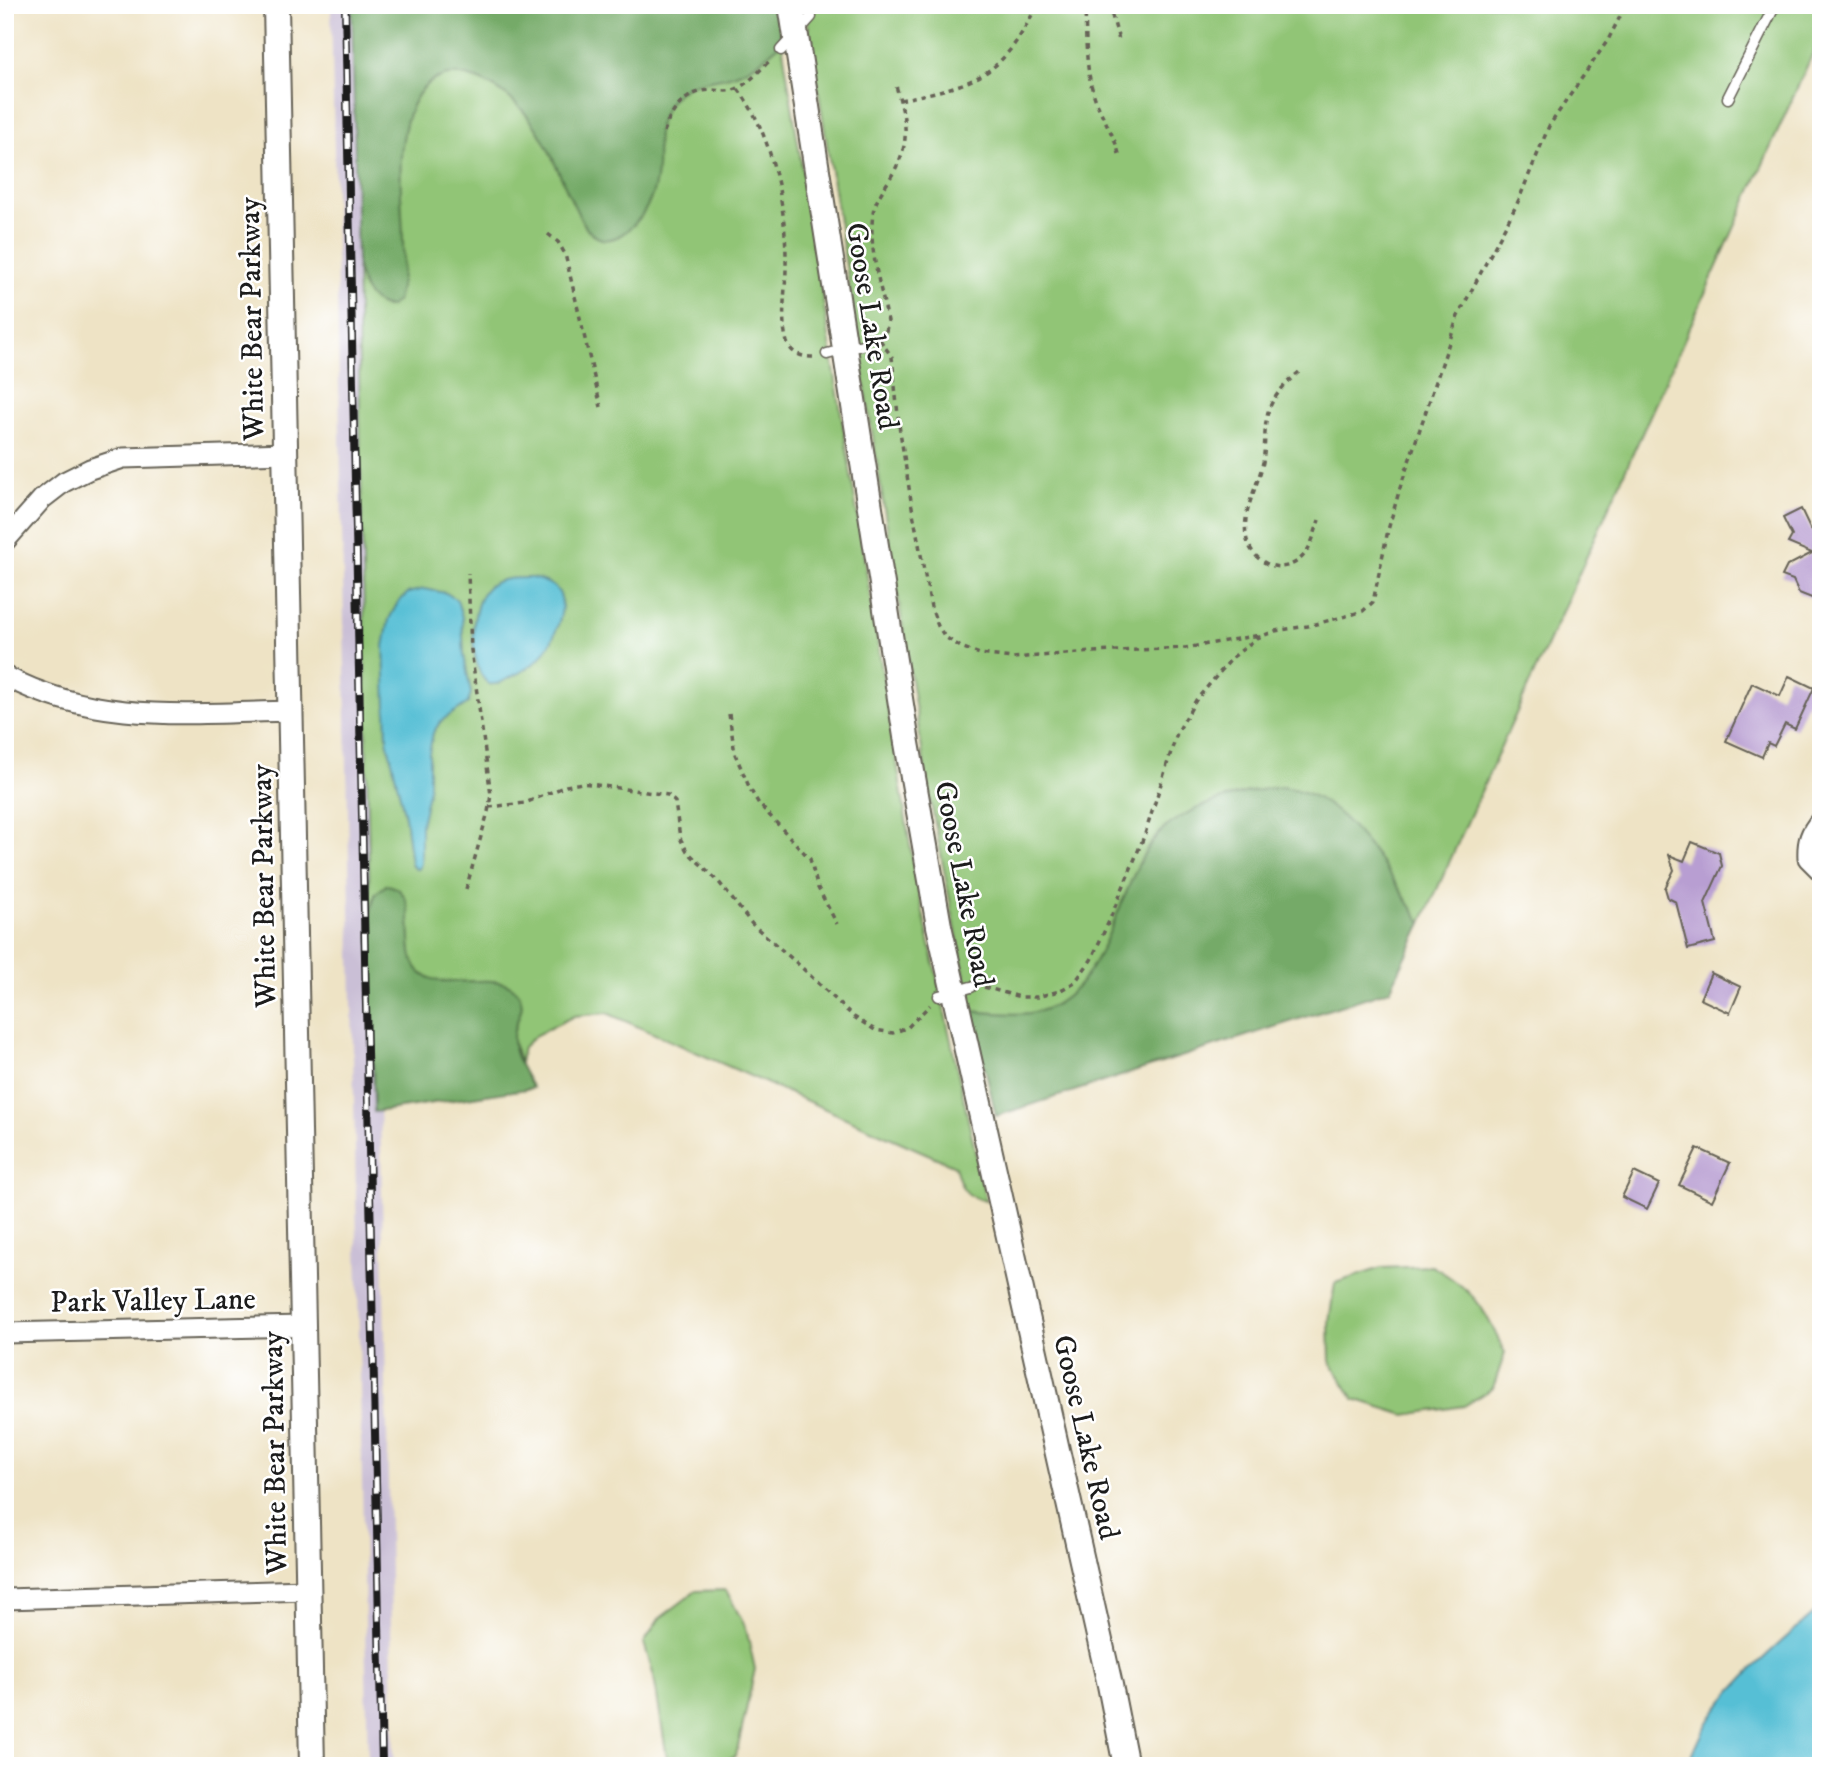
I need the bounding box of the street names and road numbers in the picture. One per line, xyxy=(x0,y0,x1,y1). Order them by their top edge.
street label: White Bear Parkway xyxy=(232,196,273,442)
street label: Goose Lake Road xyxy=(837,220,906,432)
street label: White Bear Parkway xyxy=(244,763,285,1009)
street label: Goose Lake Road xyxy=(925,778,1002,990)
street label: Park Valley Lane xyxy=(50,1281,256,1322)
street label: White Bear Parkway xyxy=(255,1330,296,1576)
street label: Goose Lake Road xyxy=(1044,1331,1127,1543)

